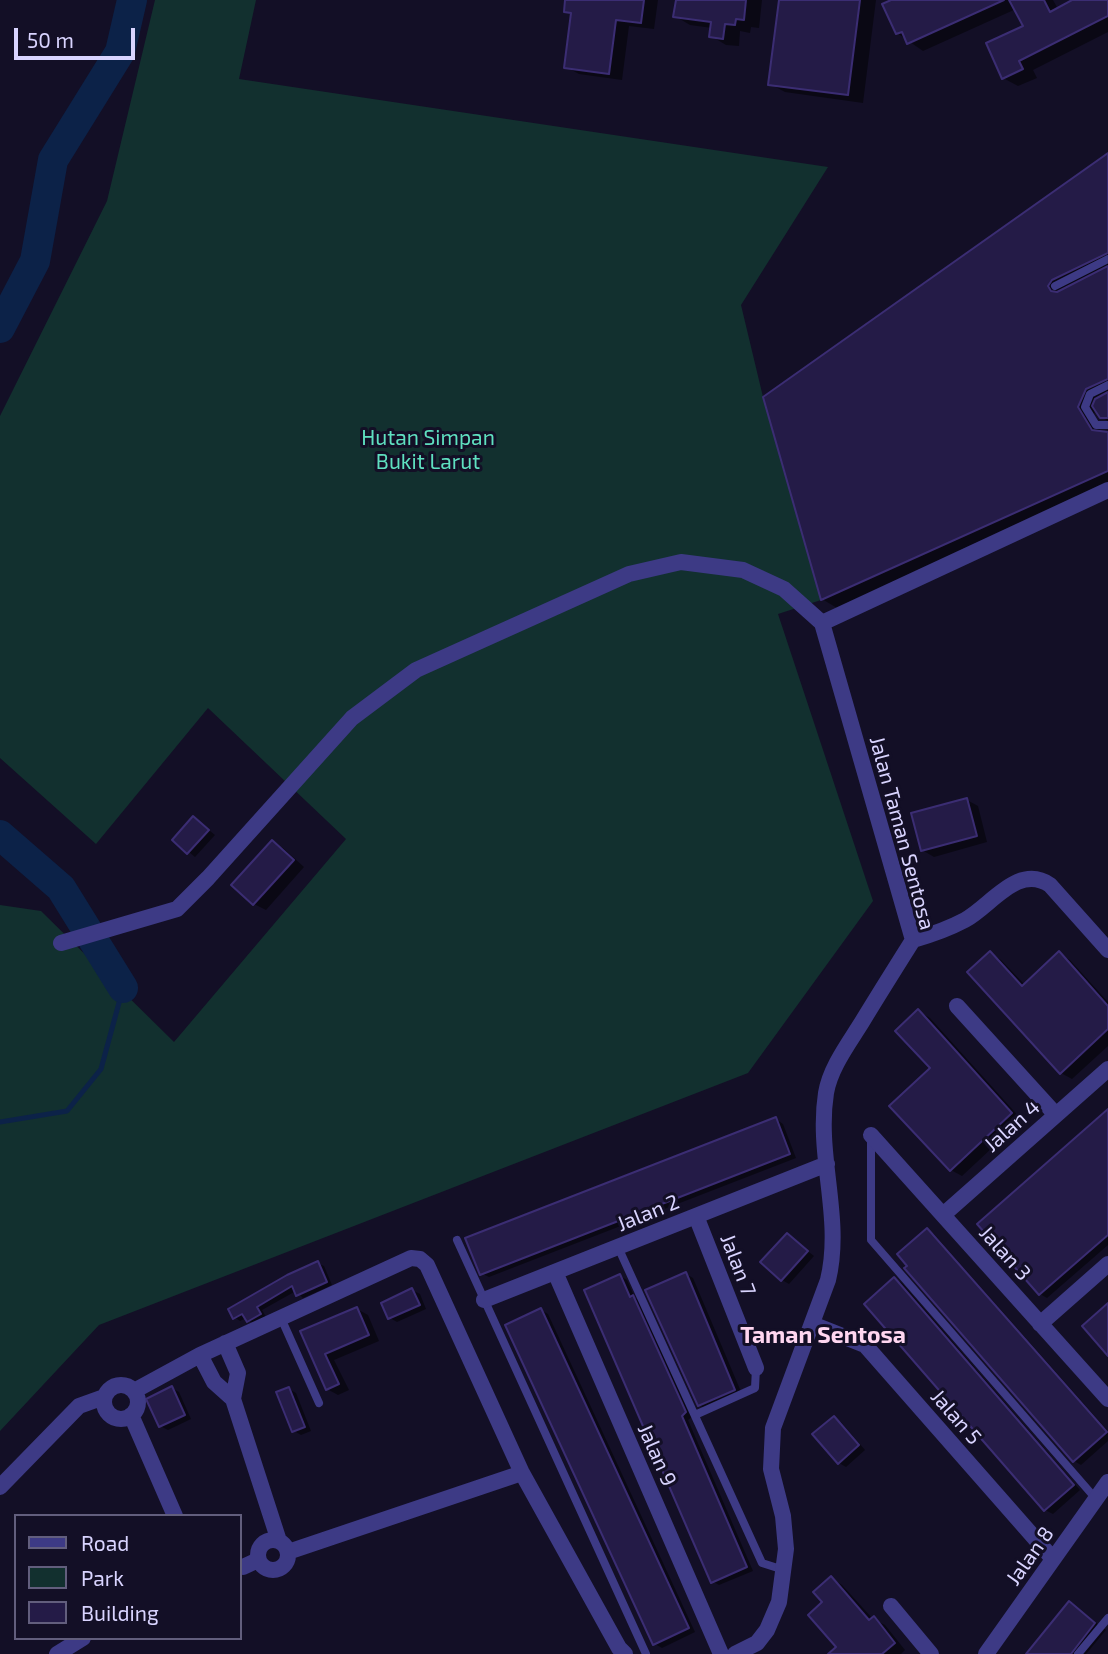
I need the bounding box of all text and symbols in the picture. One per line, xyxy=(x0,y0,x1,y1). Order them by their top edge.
scale bar xyxy=(18,14,138,58)
text: 50 m xyxy=(27,27,74,52)
park label: Hutan Simpan Bukit Larut xyxy=(361,425,495,475)
street label: Jalan Taman Sentosa xyxy=(864,733,940,933)
street label: Jalan 4 xyxy=(979,1094,1045,1158)
street label: Jalan 2 xyxy=(613,1189,683,1237)
street label: Jalan 3 xyxy=(974,1220,1036,1286)
street label: Jalan 7 xyxy=(715,1231,761,1299)
district label: Taman Sentosa xyxy=(740,1321,906,1349)
street label: Jalan 5 xyxy=(925,1384,987,1450)
street label: Jalan 9 xyxy=(632,1420,682,1490)
legend xyxy=(14,1514,242,1640)
street label: Jalan 8 xyxy=(1001,1522,1059,1590)
text: Road xyxy=(81,1530,129,1555)
text: Park xyxy=(81,1565,124,1590)
text: Building xyxy=(81,1600,159,1625)

